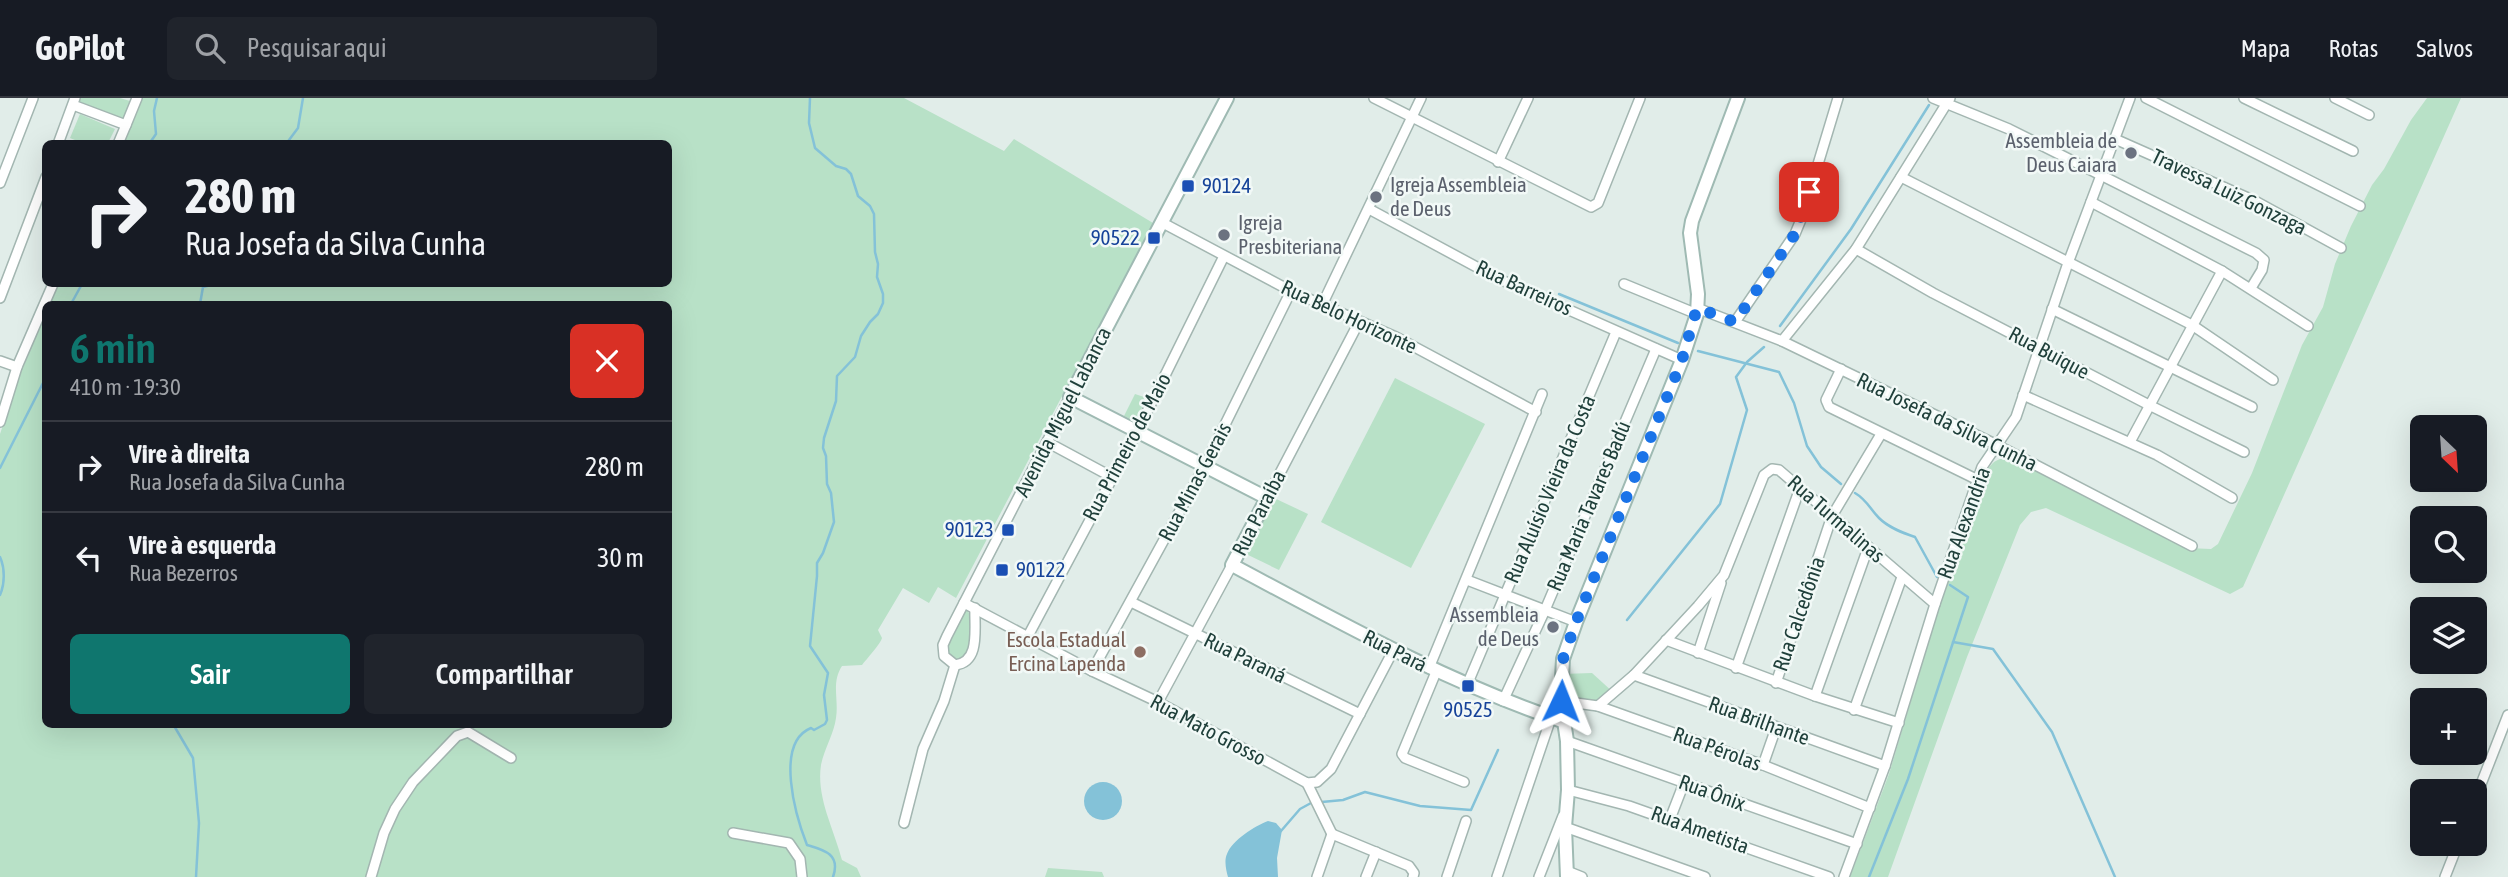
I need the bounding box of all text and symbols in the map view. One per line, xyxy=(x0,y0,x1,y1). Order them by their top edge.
search box xyxy=(167,17,657,80)
text: GoPilot xyxy=(35,29,125,67)
icon: search xyxy=(191,29,229,67)
text: Pesquisar aqui xyxy=(247,33,387,63)
text: Mapa xyxy=(2241,35,2290,62)
text: Rotas xyxy=(2328,35,2378,62)
text: Salvos xyxy=(2416,35,2473,62)
place label: Assembleia de Deus Caiara xyxy=(2005,128,2117,176)
street label: Travessa Luiz Gonzaga xyxy=(2148,143,2311,239)
marker: Assembleia de Deus Caiara xyxy=(2123,145,2139,161)
pin xyxy=(1779,162,1839,222)
text: 280 m xyxy=(185,167,296,223)
icon: right xyxy=(70,168,161,259)
place label: Igreja Assembleia de Deus xyxy=(1390,172,1527,220)
place label: 90124 xyxy=(1202,173,1251,197)
icon: arrive xyxy=(1790,173,1828,211)
marker: 90124 xyxy=(1180,178,1196,194)
marker: Igreja Assembleia de Deus xyxy=(1368,189,1384,205)
place label: Igreja Presbiteriana xyxy=(1238,210,1342,258)
text: Rua Josefa da Silva Cunha xyxy=(185,225,486,262)
place label: 90522 xyxy=(1091,225,1140,249)
marker: Igreja Presbiteriana xyxy=(1216,227,1232,243)
marker: 90522 xyxy=(1146,230,1162,246)
street label: Rua Barreiros xyxy=(1473,254,1576,320)
street label: Rua Belo Horizonte xyxy=(1278,274,1421,358)
street label: Rua Buique xyxy=(2005,321,2094,383)
street label: Avenida Miguel Labanca xyxy=(1009,323,1115,500)
text: 6 min xyxy=(70,324,156,372)
button: close xyxy=(570,324,644,398)
street label: Rua Josefa da Silva Cunha xyxy=(1853,367,2042,475)
street label: Rua Primeiro de Maio xyxy=(1077,369,1175,525)
text: 410 m · 19:30 xyxy=(70,374,181,400)
street label: Rua Aluísio Vieira da Costa xyxy=(1499,391,1600,586)
north arrow xyxy=(2410,415,2487,492)
map controls xyxy=(2410,415,2487,856)
street label: Rua Maria Tavares Badú xyxy=(1541,417,1635,594)
street label: Rua Minas Gerais xyxy=(1153,418,1235,545)
text: Vire à direita xyxy=(129,439,250,469)
icon: right xyxy=(70,448,108,486)
text: 280 m xyxy=(585,452,644,482)
street label: Rua Alexandria xyxy=(1932,463,1994,582)
street label: Rua Paraíba xyxy=(1226,466,1290,559)
text: Rua Josefa da Silva Cunha xyxy=(129,469,346,495)
street label: Rua Turmalinas xyxy=(1783,470,1890,567)
button: search xyxy=(2410,506,2487,583)
place label: 90123 xyxy=(945,517,994,541)
marker: 90123 xyxy=(1000,522,1016,538)
text: Vire à esquerda xyxy=(129,530,276,560)
icon: left xyxy=(70,539,108,577)
text: 30 m xyxy=(597,543,644,573)
street label: Rua Calcedônia xyxy=(1767,553,1829,674)
place label: 90122 xyxy=(1016,557,1065,581)
text: Rua Bezerros xyxy=(129,560,238,586)
marker: 90122 xyxy=(994,562,1010,578)
button: layers xyxy=(2410,597,2487,674)
place label: Assembleia de Deus xyxy=(1450,602,1539,650)
marker: Assembleia de Deus xyxy=(1545,619,1561,635)
street label: Rua Pará xyxy=(1360,624,1431,676)
place label: Escola Estadual Ercina Lapenda xyxy=(1006,627,1126,675)
street label: Rua Paraná xyxy=(1200,627,1290,687)
button: Sair xyxy=(70,634,350,714)
button: Compartilhar xyxy=(364,634,644,714)
marker: Escola Estadual Ercina Lapenda xyxy=(1132,644,1148,660)
position arrow xyxy=(1524,664,1598,738)
marker: 90525 xyxy=(1460,678,1476,694)
button: + xyxy=(2410,688,2487,765)
street label: Rua Mato Grosso xyxy=(1146,689,1270,770)
street label: Rua Brilhante xyxy=(1706,691,1813,749)
place label: 90525 xyxy=(1443,697,1493,721)
street label: Rua Pérolas xyxy=(1670,721,1765,775)
street label: Rua Ônix xyxy=(1676,769,1749,815)
button: − xyxy=(2410,779,2487,856)
street label: Rua Ametista xyxy=(1648,800,1753,858)

